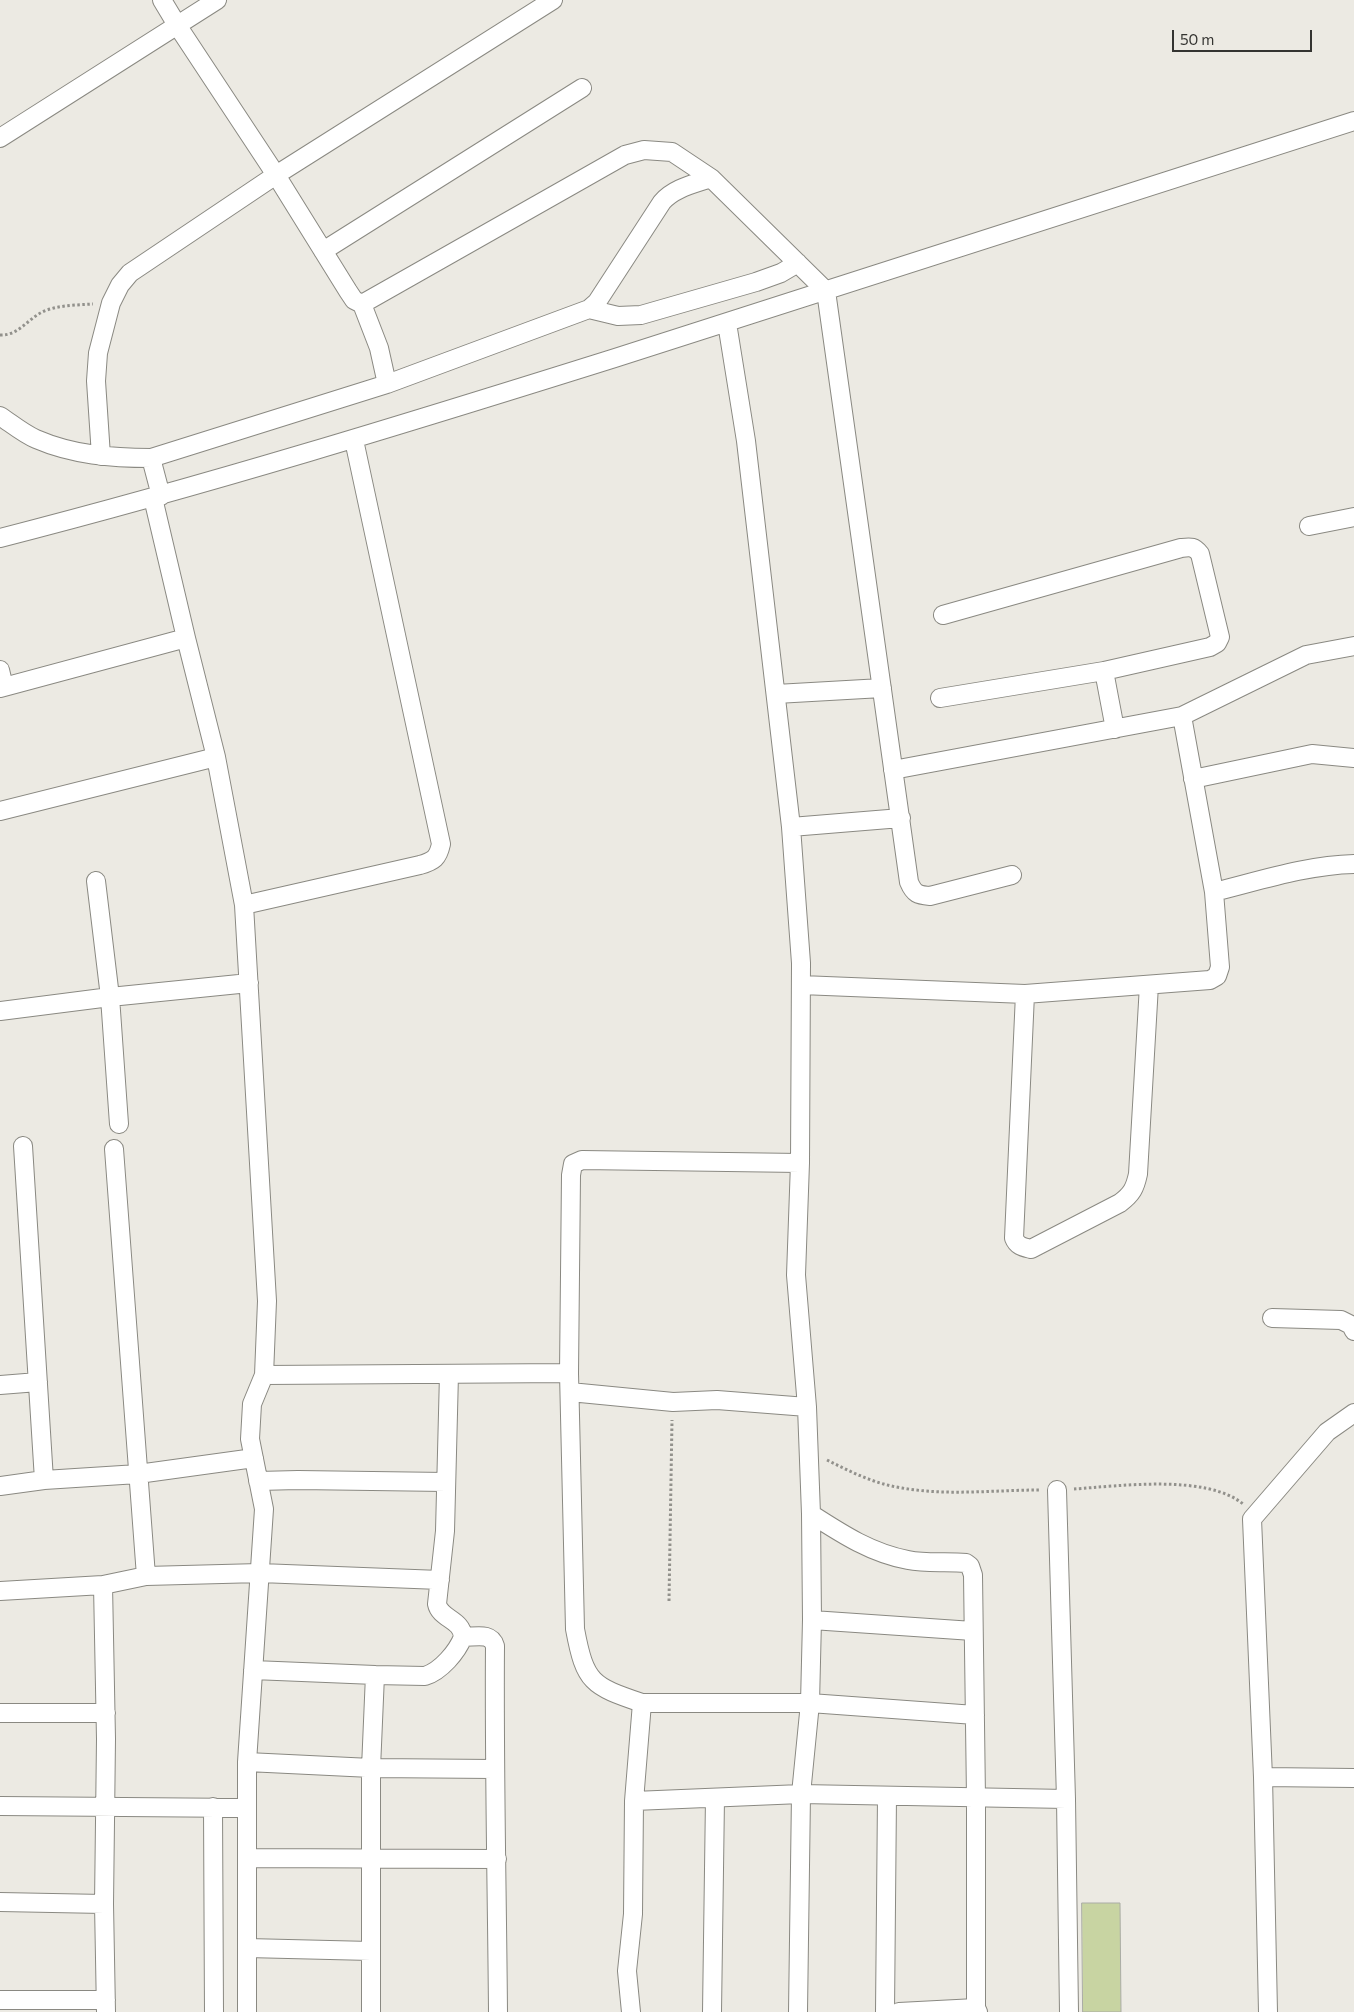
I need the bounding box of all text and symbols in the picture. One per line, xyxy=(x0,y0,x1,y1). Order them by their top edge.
scale bar xyxy=(1174,20,1314,52)
text: 50 m xyxy=(1180,30,1214,48)

